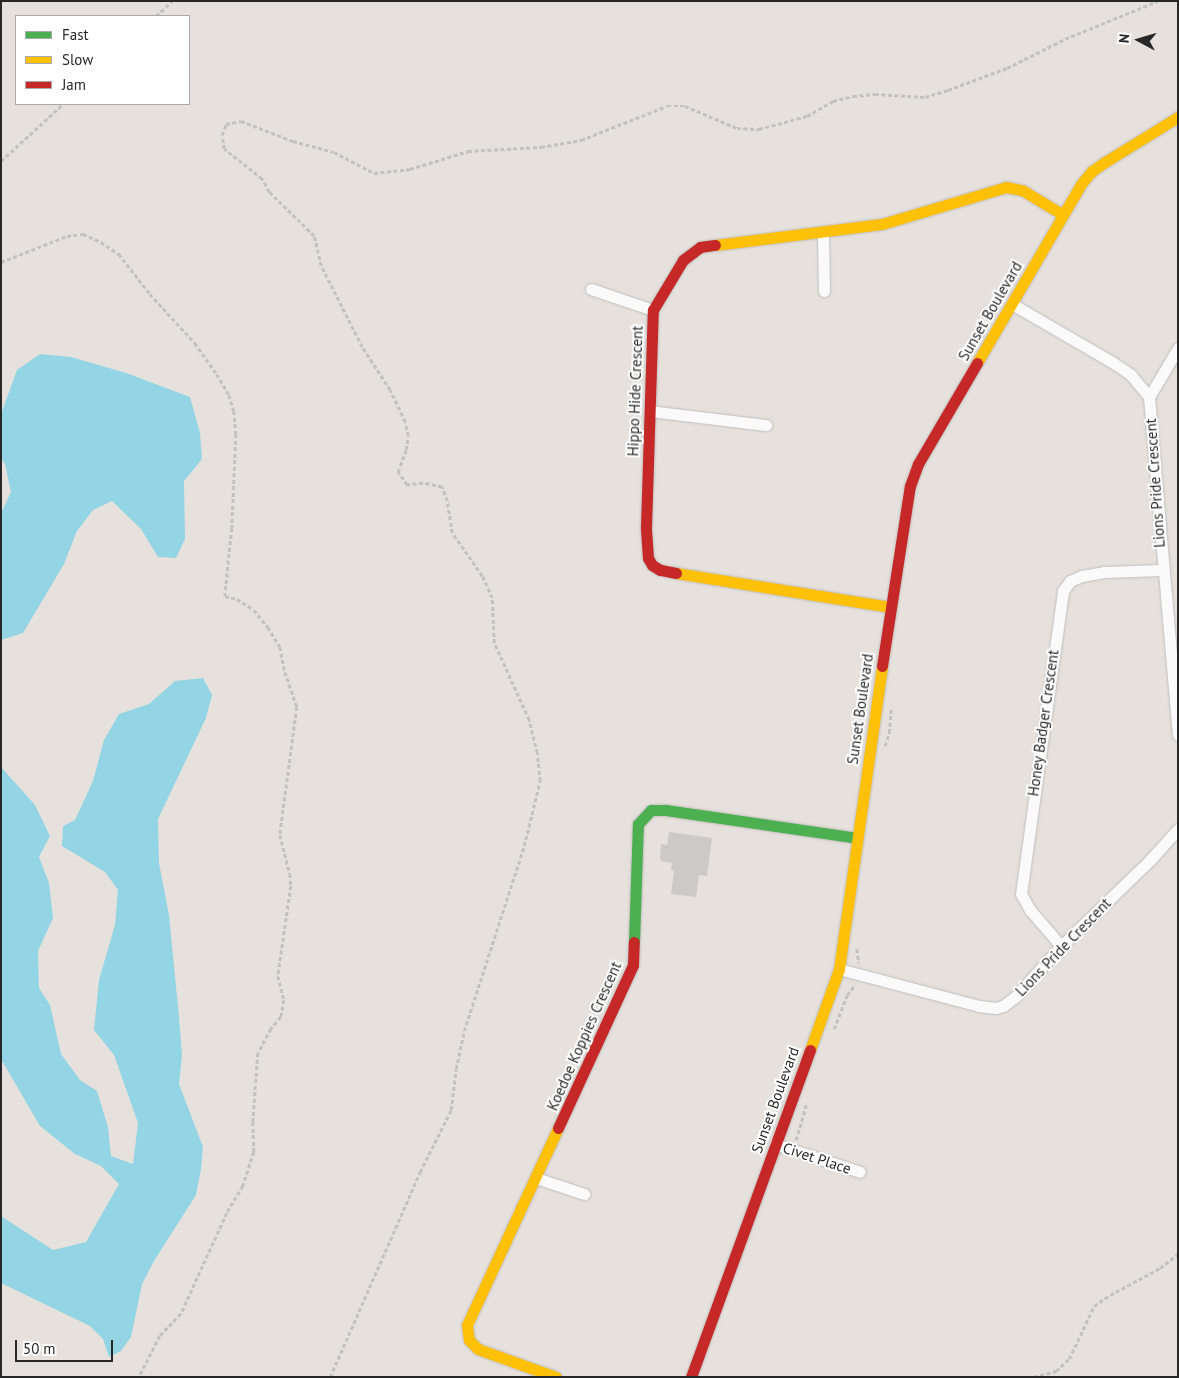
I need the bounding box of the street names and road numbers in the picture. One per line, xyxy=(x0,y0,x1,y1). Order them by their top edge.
street label: Sunset Boulevard xyxy=(954,258,1026,364)
street label: Hippo Hide Crescent xyxy=(624,325,646,457)
street label: Lions Pride Crescent xyxy=(1141,418,1169,548)
street label: Honey Badger Crescent xyxy=(1024,648,1062,798)
street label: Sunset Boulevard xyxy=(843,652,877,766)
street label: Lions Pride Crescent xyxy=(1011,894,1115,1000)
street label: Koedoe Koppies Crescent xyxy=(543,959,625,1113)
street label: Sunset Boulevard xyxy=(747,1044,803,1156)
street label: Civet Place xyxy=(781,1139,853,1177)

